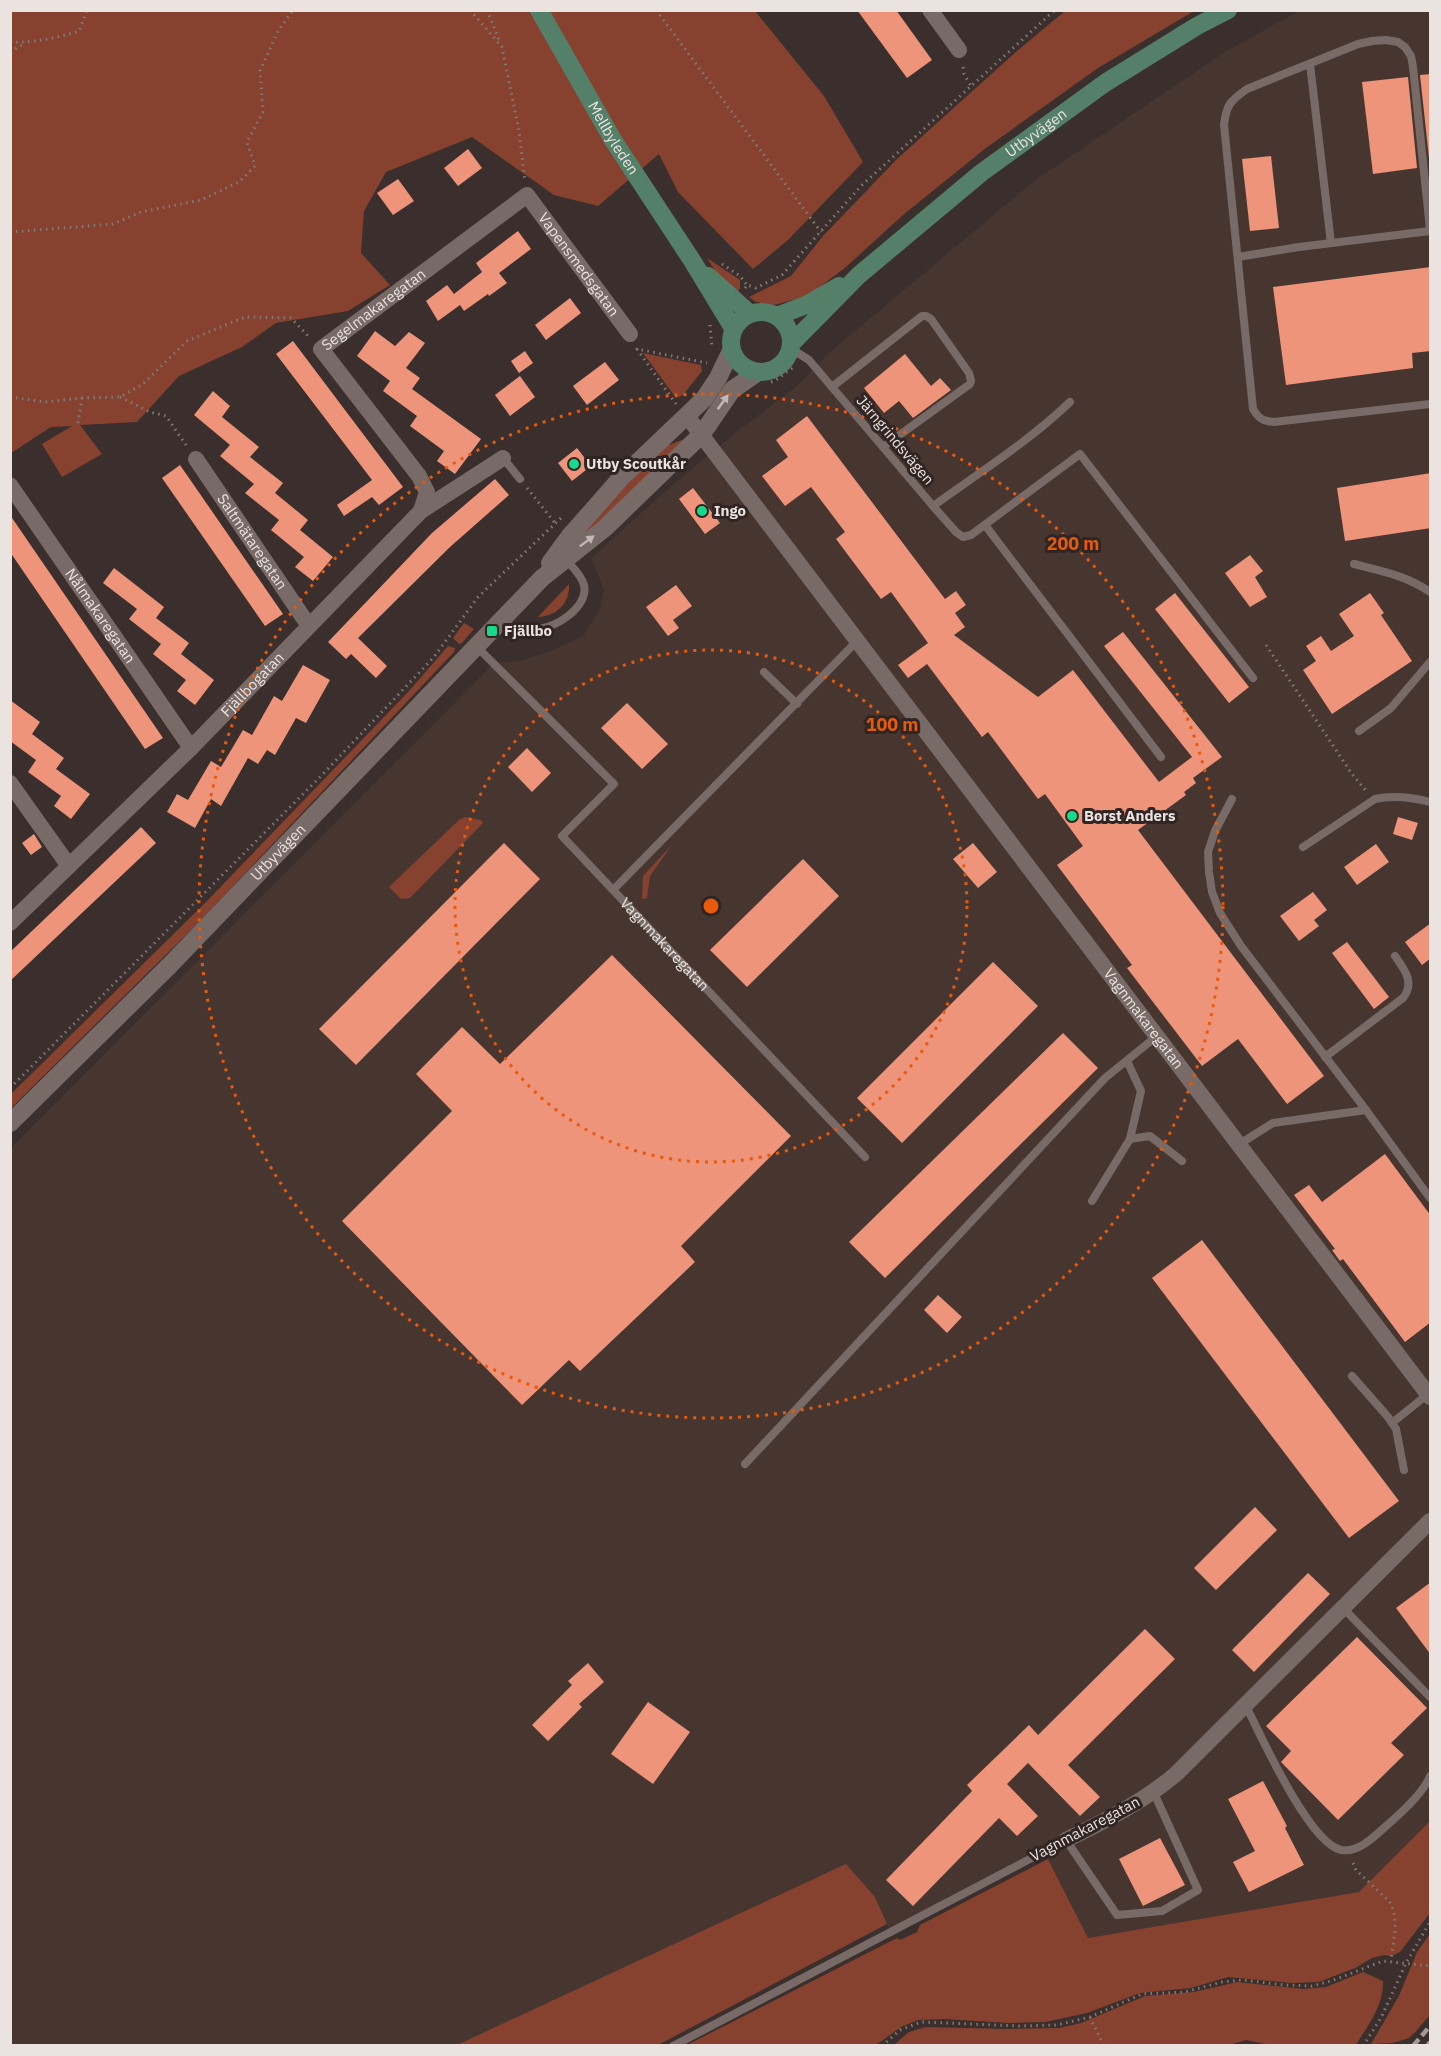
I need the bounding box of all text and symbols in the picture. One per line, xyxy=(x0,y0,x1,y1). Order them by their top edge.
street label: Mellbyleden xyxy=(584,98,643,178)
street label: Utbyvägen xyxy=(1001,104,1070,161)
street label: Vapensmedsgatan xyxy=(534,209,624,320)
street label: Segelmakaregatan xyxy=(317,264,429,354)
street label: Järngrindsvägen xyxy=(852,391,938,488)
one-way arrow xyxy=(717,395,729,411)
place label: Utby Scoutkår xyxy=(586,454,686,473)
marker: Utby Scoutkår xyxy=(567,457,581,471)
street label: Saltmätaregatan xyxy=(213,490,292,593)
place label: Ingo xyxy=(714,501,746,520)
marker: Ingo xyxy=(695,504,709,518)
text: 200 m xyxy=(1047,532,1099,555)
one-way arrow xyxy=(579,535,595,547)
street label: Nålmakaregatan xyxy=(61,565,140,667)
place label: Fjällbo xyxy=(504,621,552,640)
marker: Fjällbo xyxy=(485,624,499,638)
street label: Fjällbogatan xyxy=(216,648,288,721)
text: 100 m xyxy=(866,713,918,736)
place label: Borst Anders xyxy=(1084,806,1176,825)
marker: Borst Anders xyxy=(1065,809,1079,823)
street label: Utbyvägen xyxy=(246,820,309,884)
street label: Vagnmakaregatan xyxy=(616,893,713,995)
centre of rings xyxy=(701,896,721,916)
street label: Vagnmakaregatan xyxy=(1100,964,1188,1073)
street label: Vagnmakaregatan xyxy=(1027,1792,1143,1865)

